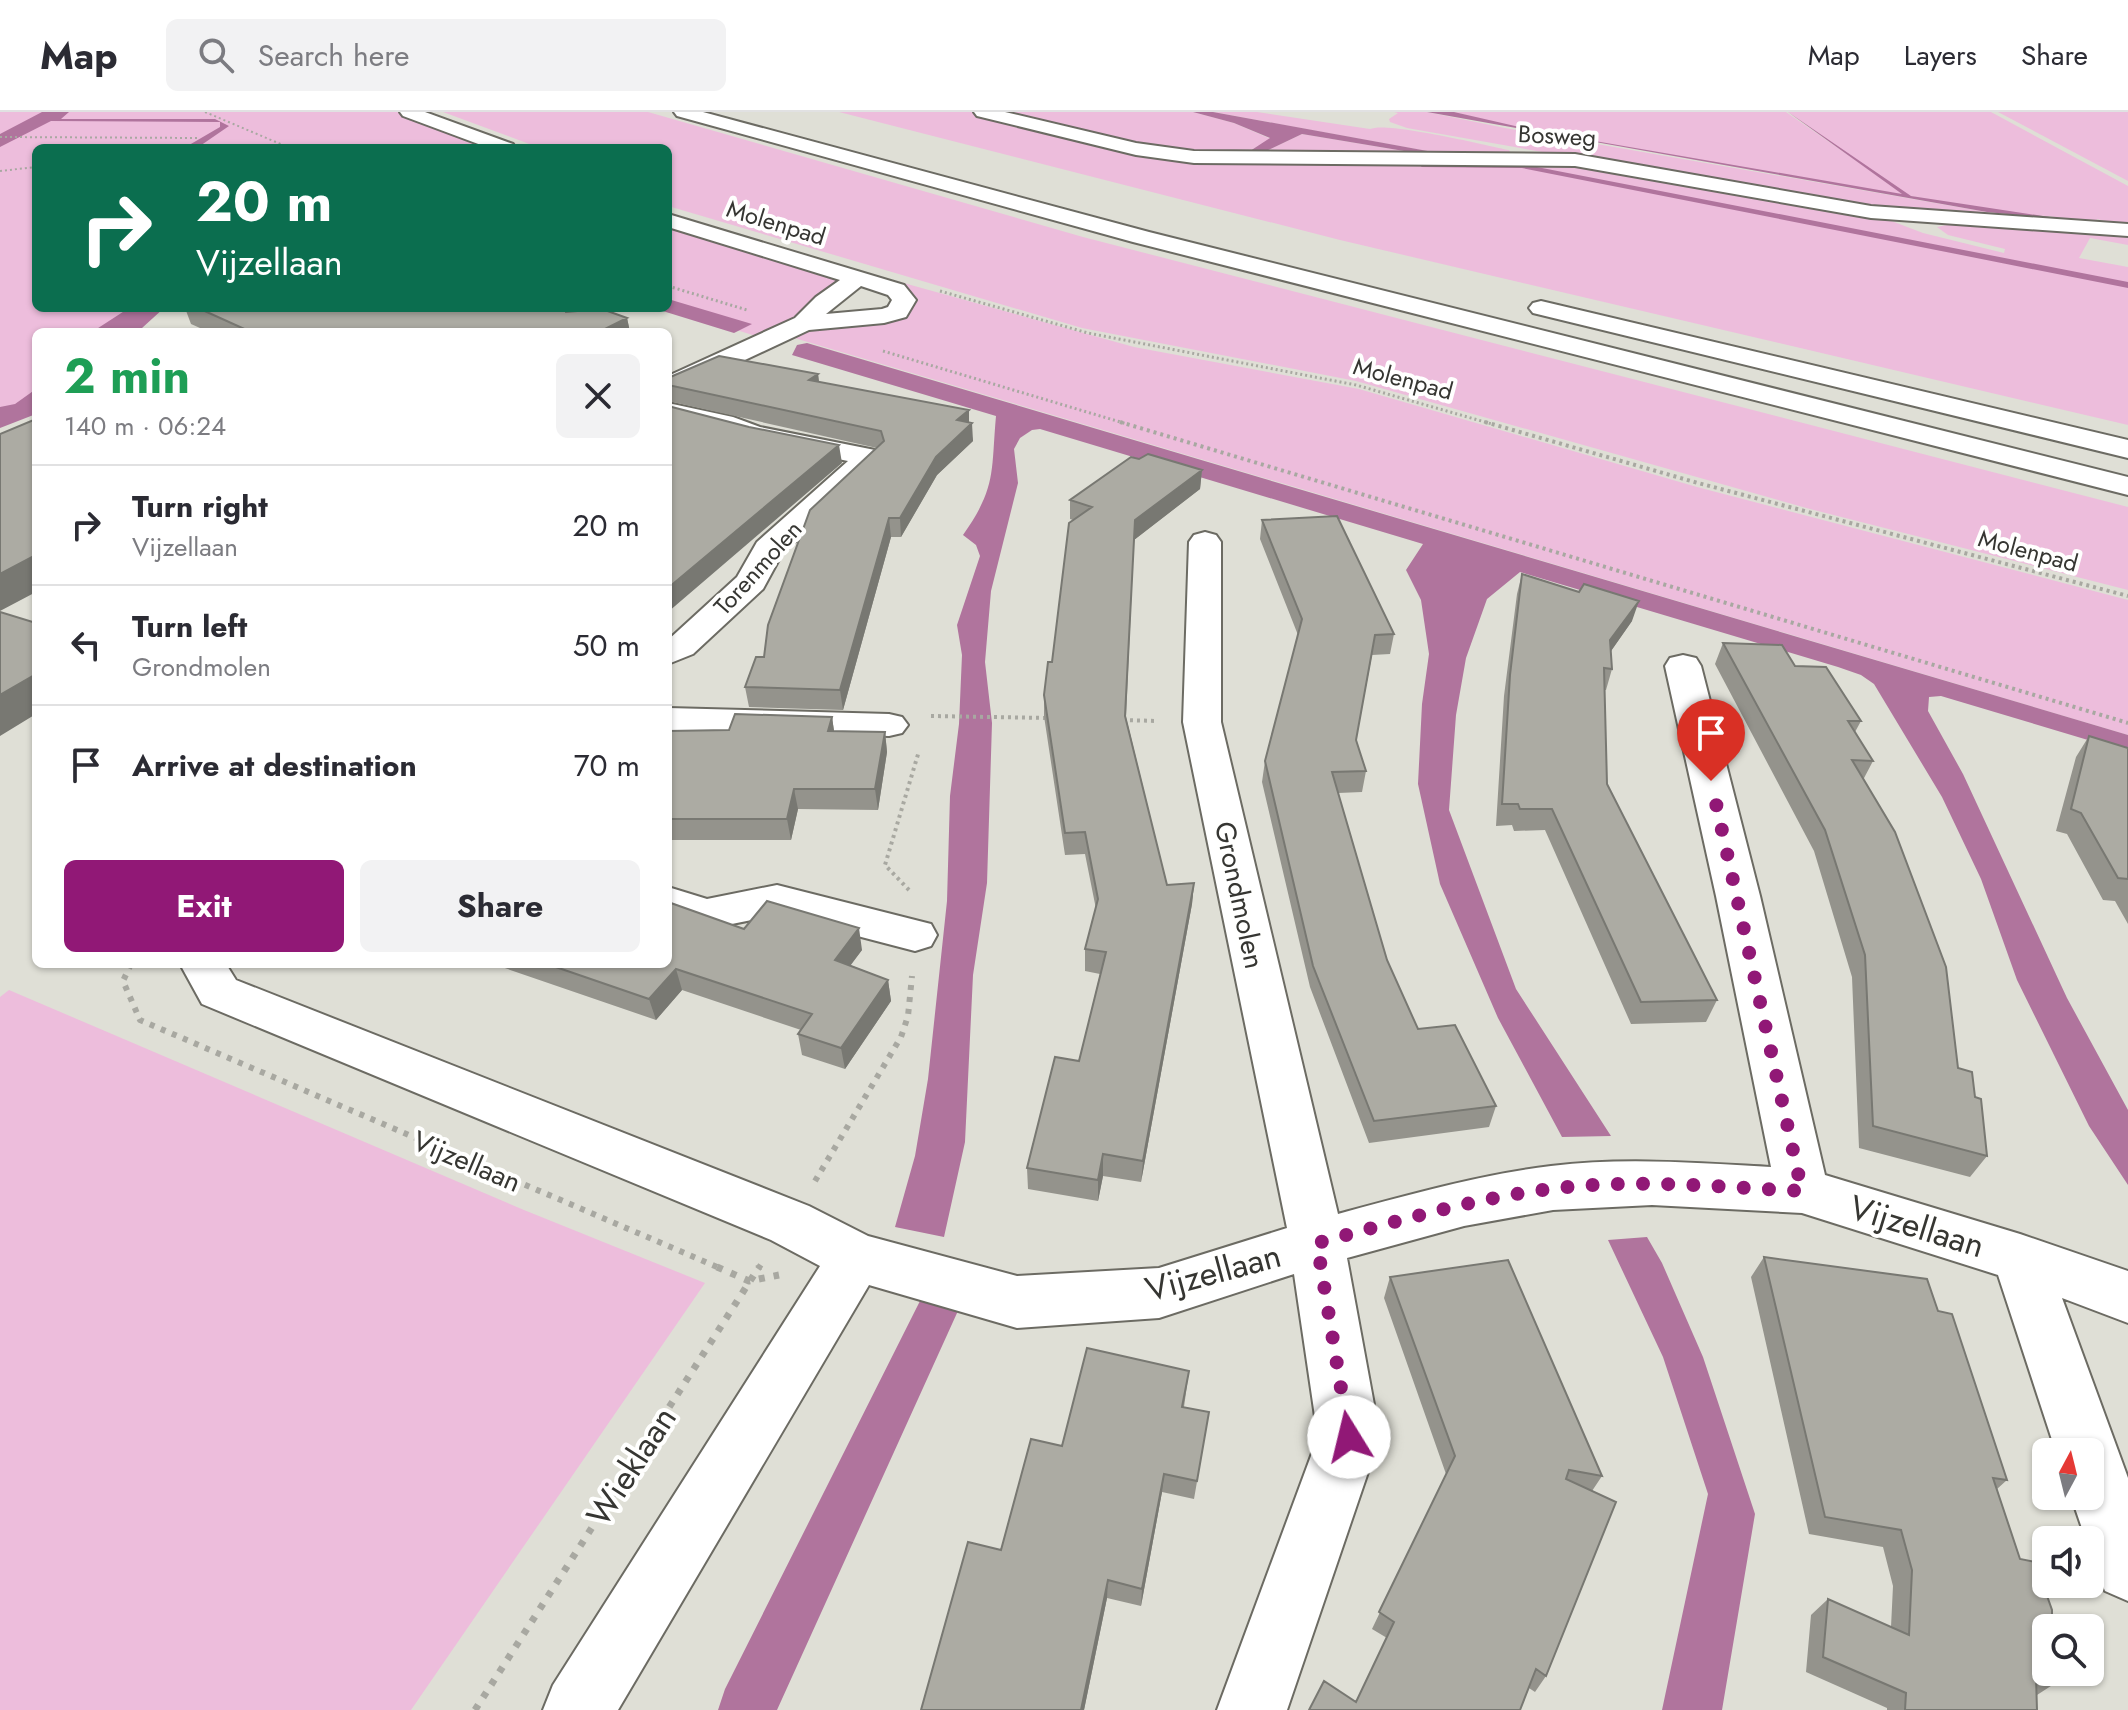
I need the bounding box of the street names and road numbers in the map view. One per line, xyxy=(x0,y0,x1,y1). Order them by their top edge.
street label: Bosweg xyxy=(1517,116,1597,155)
street label: Molenpad xyxy=(722,191,830,254)
street label: Molenpad xyxy=(1349,348,1457,409)
street label: Torenmolen xyxy=(705,512,810,623)
street label: Molenpad xyxy=(1974,520,2082,581)
street label: Grondmolen xyxy=(1204,818,1275,972)
street label: Vijzellaan xyxy=(406,1120,527,1203)
street label: Vijzellaan xyxy=(1843,1183,1990,1270)
street label: Vijzellaan xyxy=(1140,1231,1286,1314)
street label: Wieklaan xyxy=(575,1397,688,1536)

